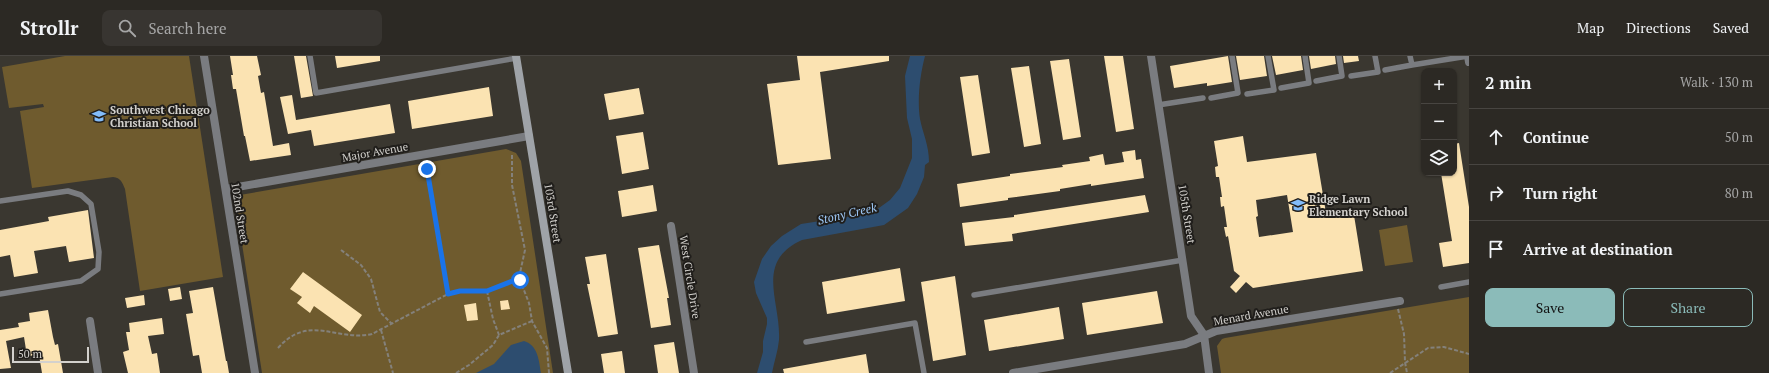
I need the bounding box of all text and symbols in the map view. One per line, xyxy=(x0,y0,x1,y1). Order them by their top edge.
search box xyxy=(102,10,382,46)
text: Strollr xyxy=(20,15,78,40)
icon: search xyxy=(116,17,138,39)
text: Search here xyxy=(148,18,226,38)
text: Map xyxy=(1577,18,1604,37)
text: Directions xyxy=(1626,18,1691,37)
text: Saved xyxy=(1713,18,1749,37)
map controls xyxy=(1421,68,1457,176)
button: + xyxy=(1421,68,1457,104)
text: 2 min xyxy=(1485,71,1532,94)
text: Walk · 130 m xyxy=(1680,73,1753,91)
place label: Southwest Chicago Christian School xyxy=(110,103,210,130)
button: − xyxy=(1421,104,1457,140)
school or university icon: Southwest Chicago Christian School xyxy=(91,108,107,124)
icon: ahead xyxy=(1485,126,1507,148)
text: Continue xyxy=(1523,127,1589,147)
text: 50 m xyxy=(1725,128,1753,146)
street label: Major Avenue xyxy=(341,139,410,165)
button: layers xyxy=(1421,140,1457,176)
route end xyxy=(418,160,436,178)
street label: 102nd Street xyxy=(228,181,252,245)
street label: 103rd Street xyxy=(541,182,565,244)
icon: right xyxy=(1485,182,1507,204)
street label: 105th Street xyxy=(1175,183,1199,245)
text: Turn right xyxy=(1523,183,1598,203)
text: 80 m xyxy=(1725,184,1753,202)
place label: Ridge Lawn Elementary School xyxy=(1309,192,1408,219)
school or university icon: Ridge Lawn Elementary School xyxy=(1290,197,1306,213)
water label: Stony Creek xyxy=(816,199,878,228)
street label: West Circle Drive xyxy=(677,234,704,320)
icon: arrive xyxy=(1485,238,1507,260)
text: Arrive at destination xyxy=(1523,239,1673,259)
route start xyxy=(511,271,529,289)
button: Save xyxy=(1485,288,1615,327)
button: Share xyxy=(1623,288,1753,327)
street label: Menard Avenue xyxy=(1212,301,1290,328)
scale bar xyxy=(12,345,89,364)
text: 50 m xyxy=(18,347,42,361)

